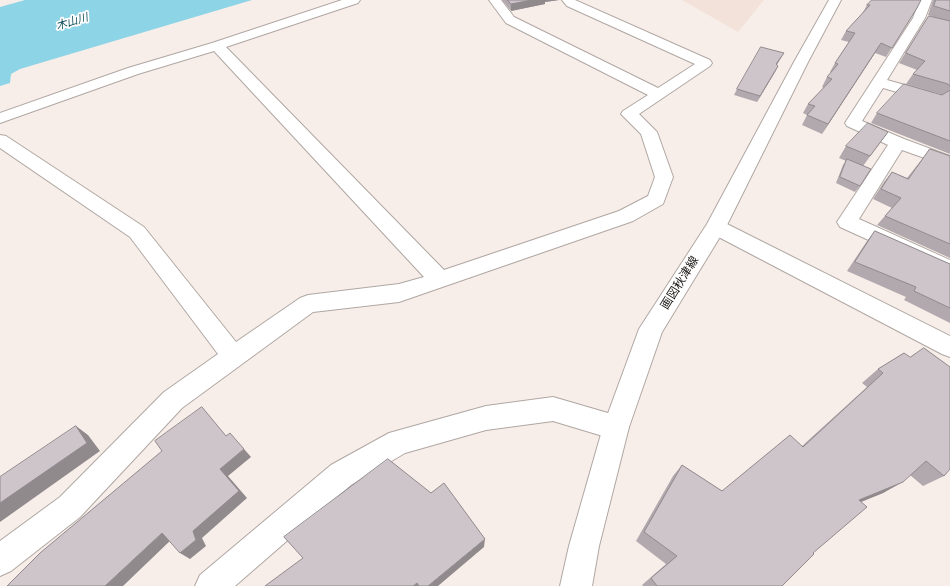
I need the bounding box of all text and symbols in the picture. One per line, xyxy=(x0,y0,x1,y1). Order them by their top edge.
water label: 木山川 xyxy=(54,11,90,33)
street label: 画図秋津線 xyxy=(658,254,702,312)

